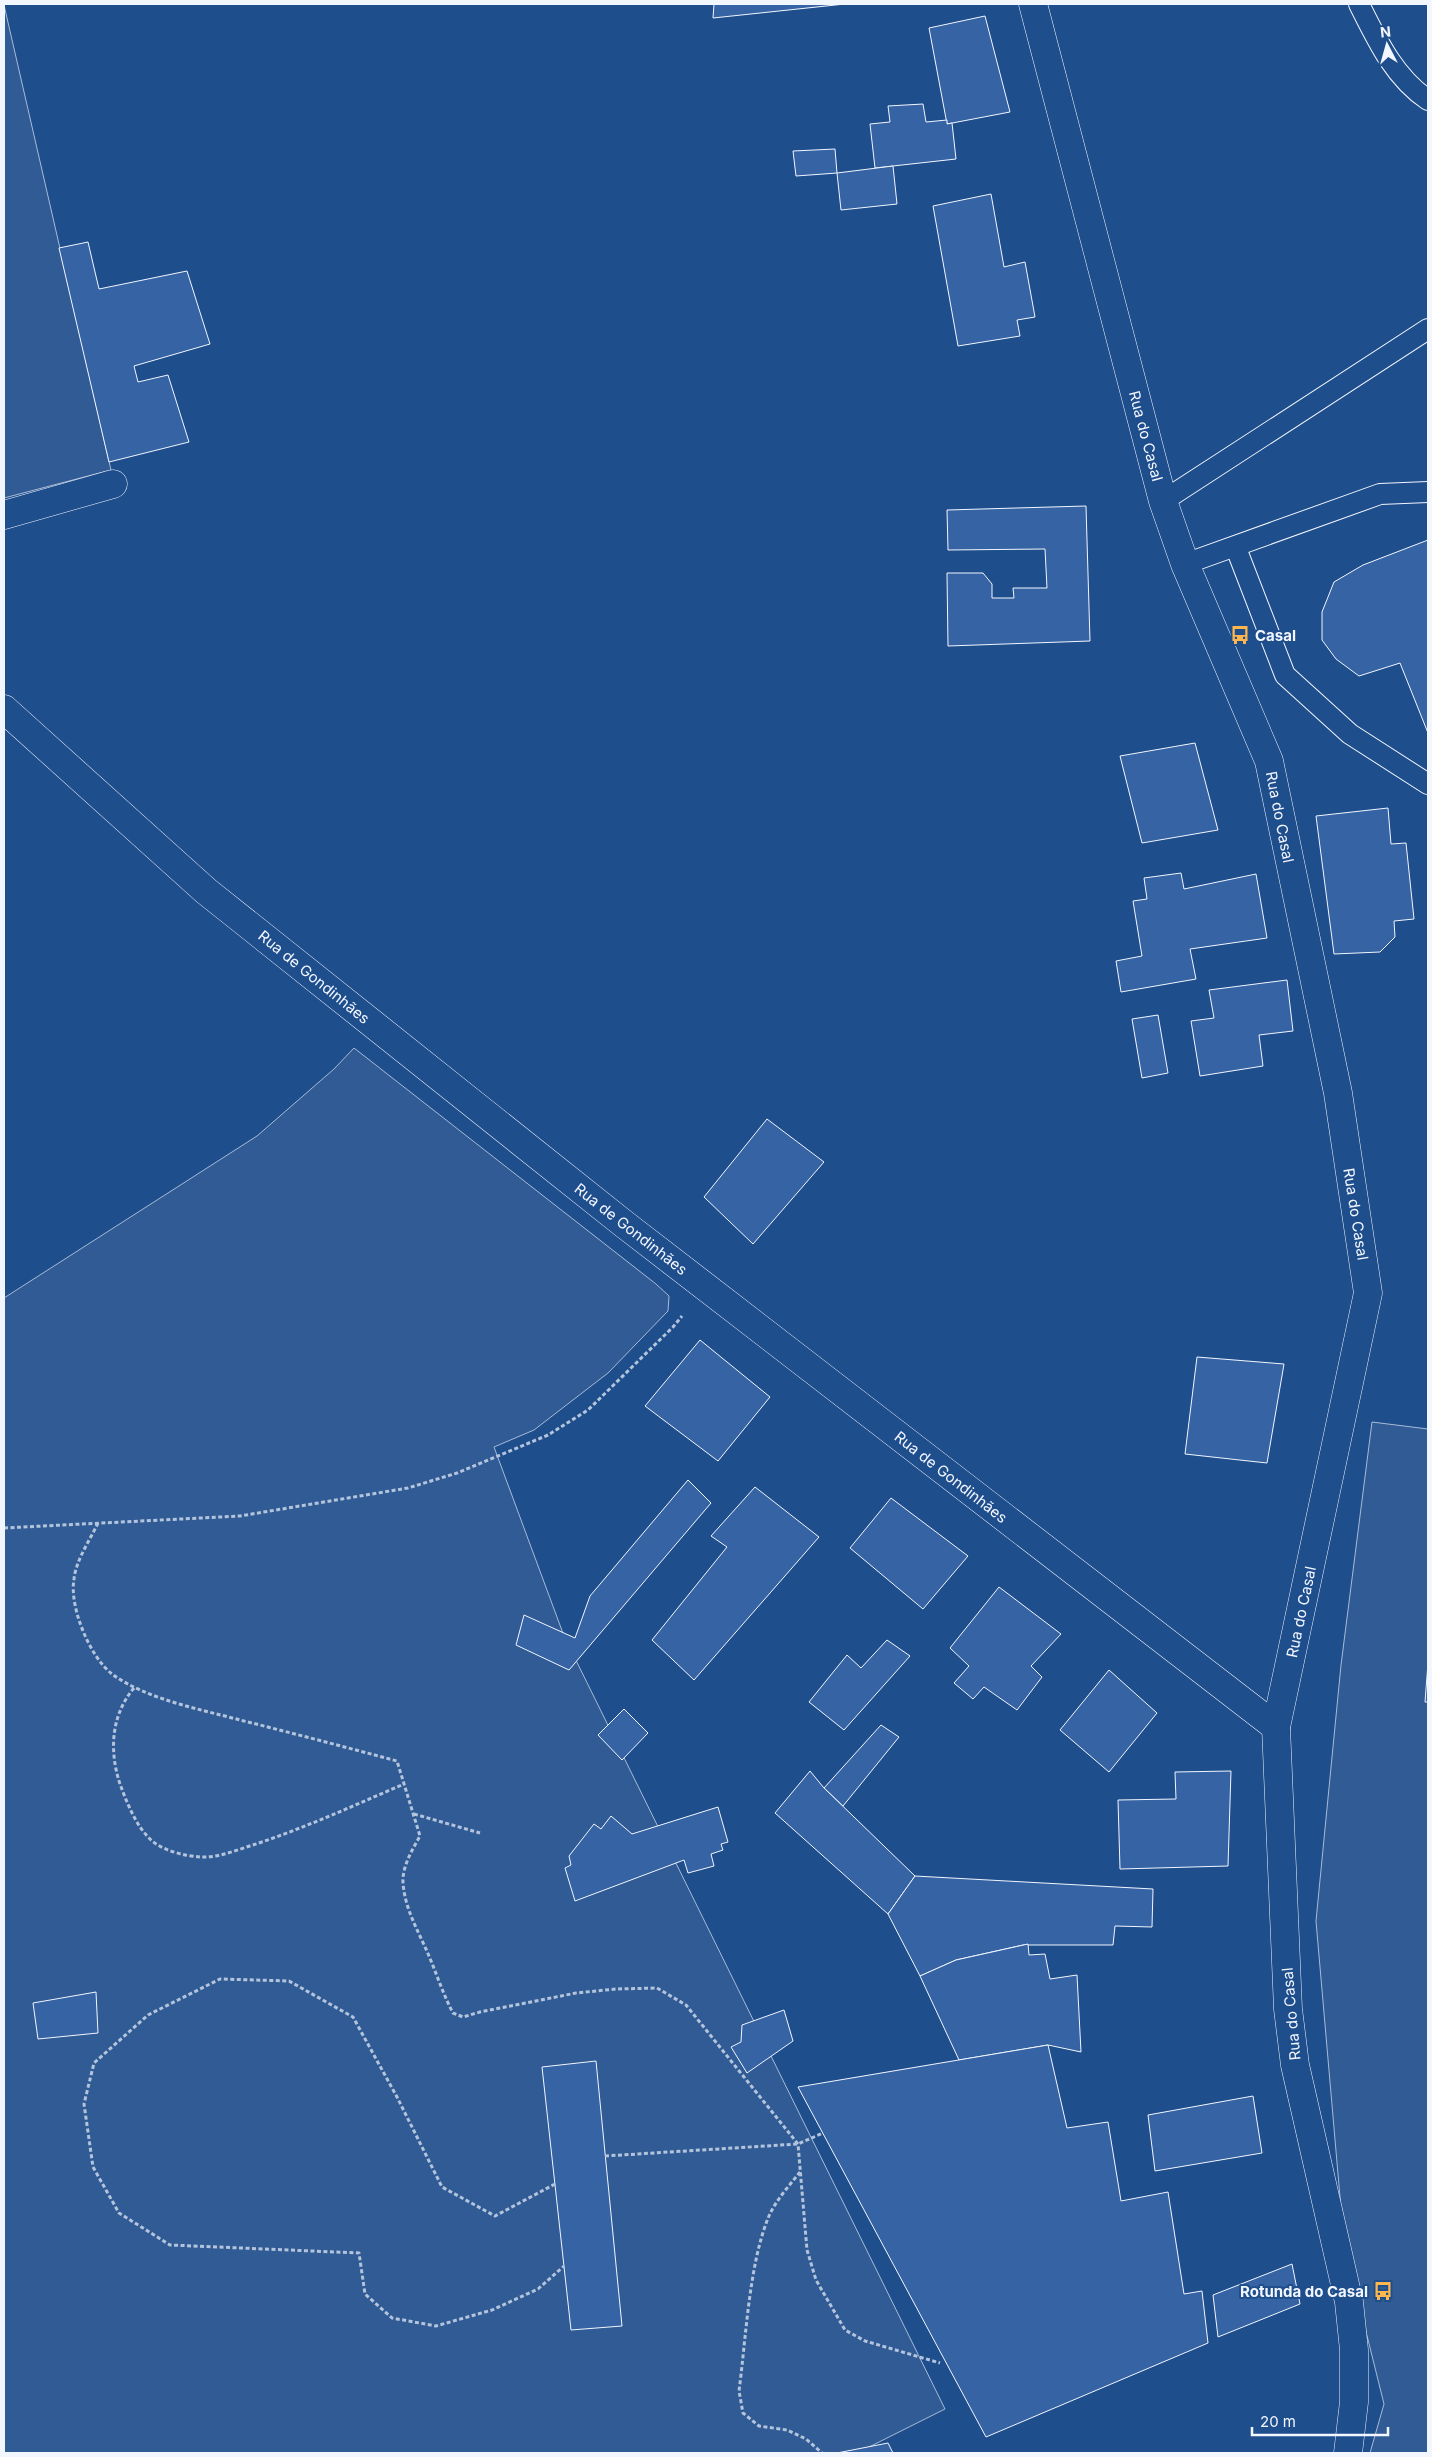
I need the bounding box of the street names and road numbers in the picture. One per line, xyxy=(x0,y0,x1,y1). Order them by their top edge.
street label: Rua do Casal xyxy=(1125,389,1167,483)
street label: Rua do Casal xyxy=(1262,770,1298,864)
street label: Rua de Gondinhães xyxy=(254,926,374,1028)
street label: Rua do Casal xyxy=(1339,1167,1373,1261)
street label: Rua de Gondinhães xyxy=(571,1179,691,1279)
street label: Rua de Gondinhães xyxy=(891,1427,1011,1527)
street label: Rua do Casal xyxy=(1282,1565,1320,1659)
street label: Rua do Casal xyxy=(1277,1967,1305,2061)

